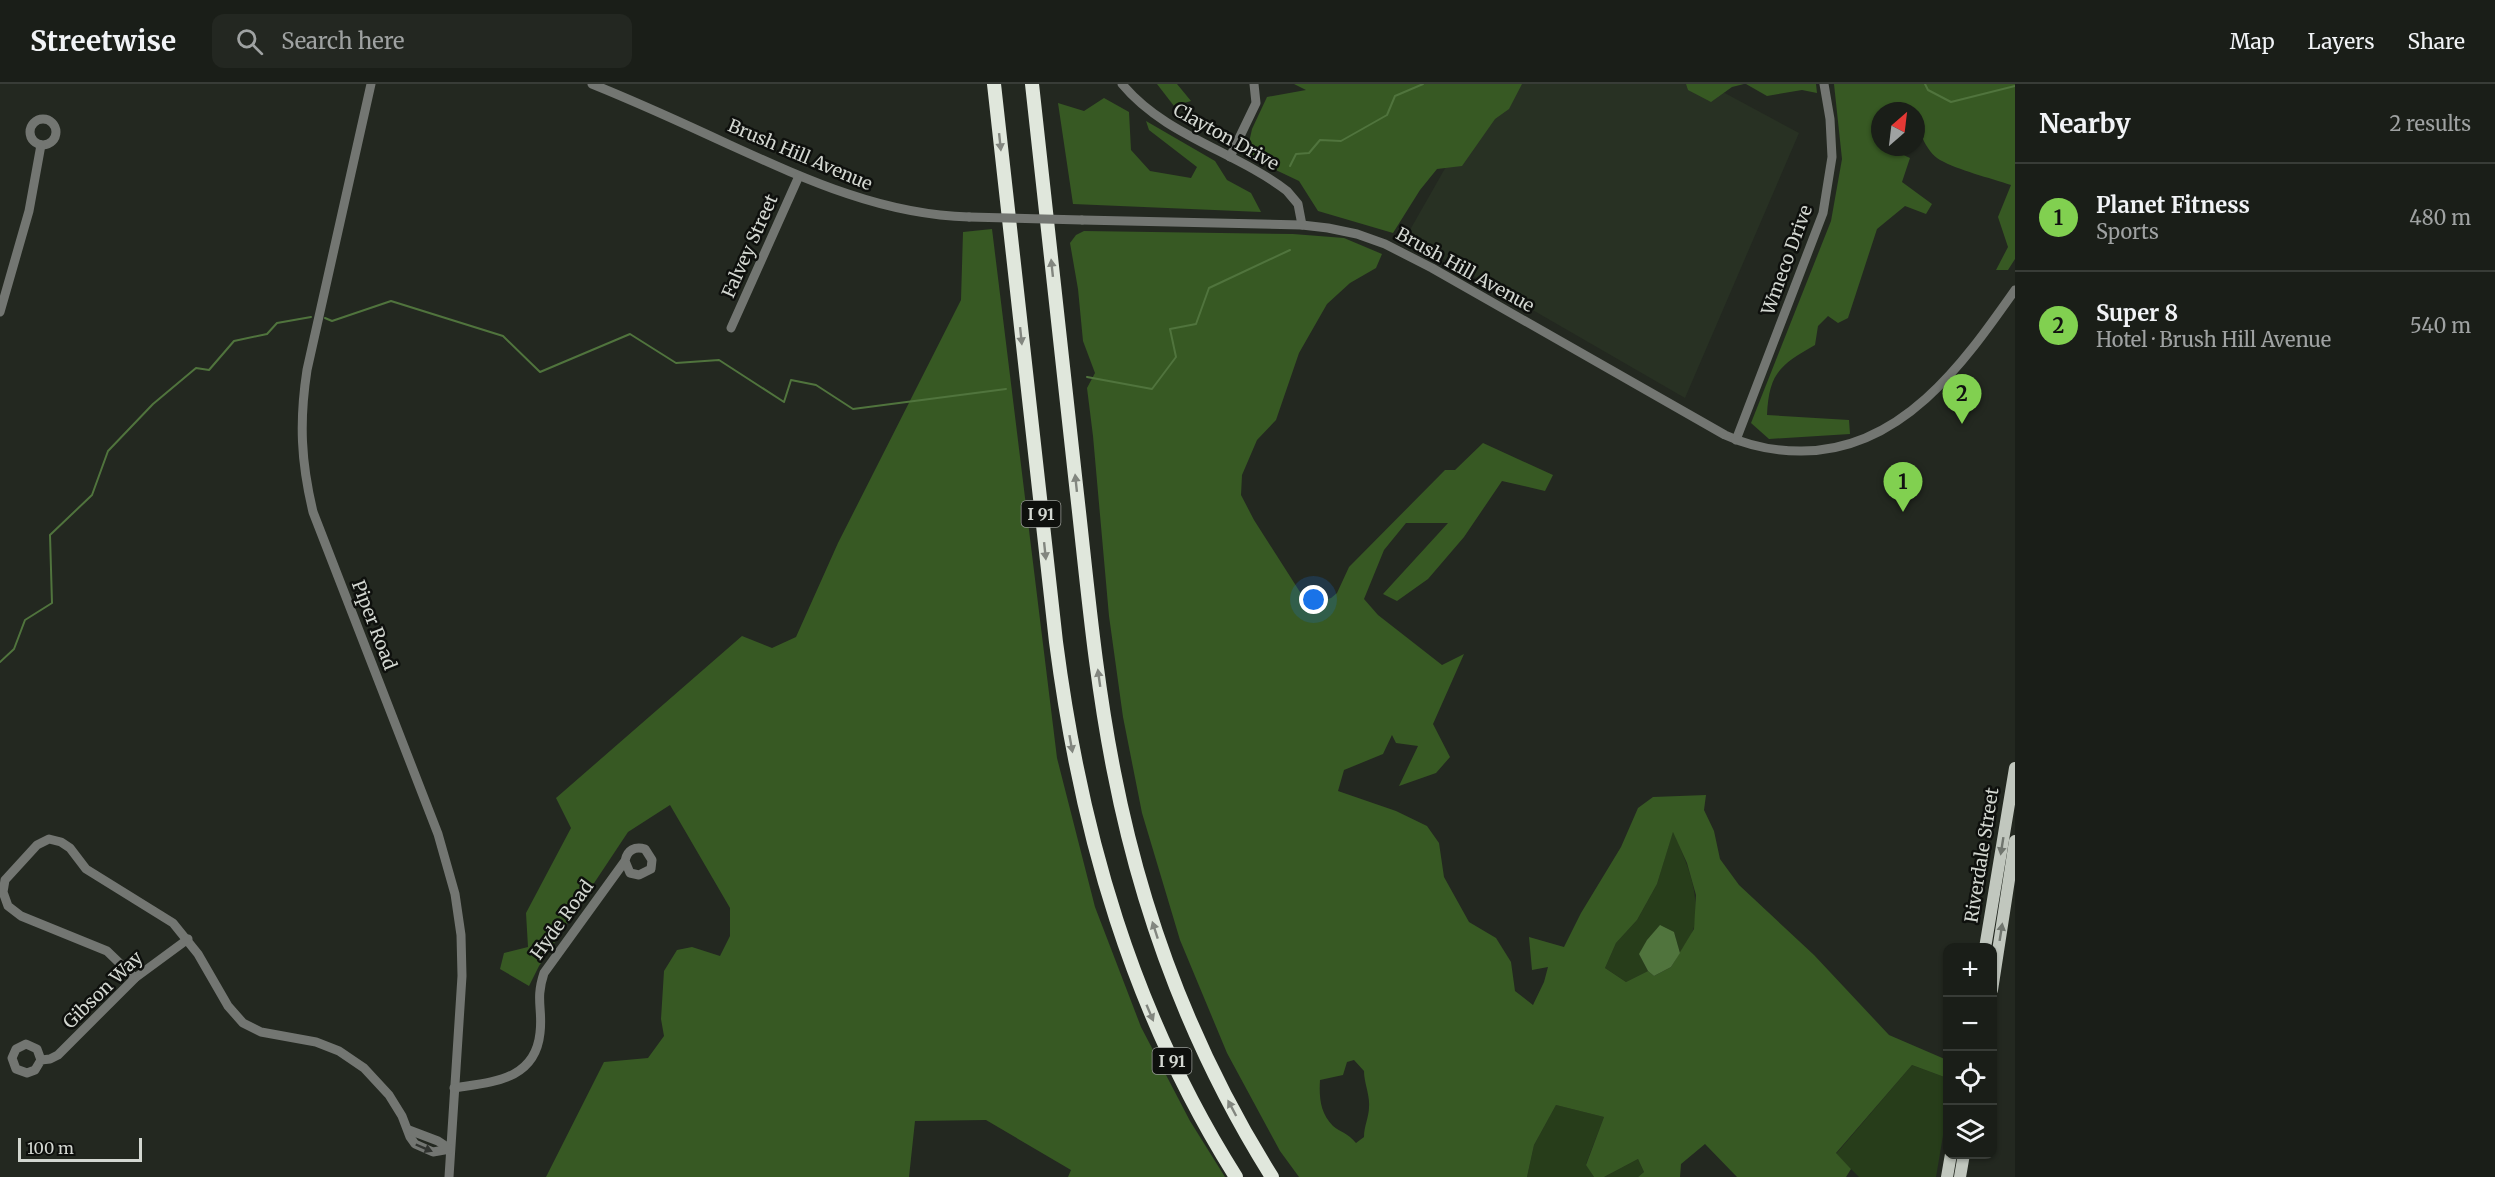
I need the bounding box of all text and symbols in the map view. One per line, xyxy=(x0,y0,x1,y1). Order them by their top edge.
search box xyxy=(212,14,632,68)
text: Streetwise xyxy=(30,23,176,59)
icon: search xyxy=(233,25,266,58)
text: Search here xyxy=(281,27,405,55)
text: Map xyxy=(2230,28,2275,55)
text: Layers xyxy=(2308,28,2375,55)
text: Share xyxy=(2408,28,2465,55)
street label: Clayton Drive xyxy=(1169,98,1283,175)
north arrow xyxy=(1871,102,1925,156)
text: Nearby xyxy=(2039,107,2131,140)
text: 2 results xyxy=(2389,111,2471,136)
street label: Brush Hill Avenue xyxy=(724,114,876,195)
one-way arrow xyxy=(996,133,1005,152)
street label: Falvey Street xyxy=(716,190,783,301)
text: Planet Fitness xyxy=(2096,191,2250,219)
street label: Wmeco Drive xyxy=(1756,202,1817,319)
text: 1 xyxy=(2054,205,2063,230)
text: 480 m xyxy=(2409,205,2471,230)
text: Sports xyxy=(2096,219,2159,244)
street label: Brush Hill Avenue xyxy=(1392,222,1539,317)
one-way arrow xyxy=(1048,259,1057,278)
text: Super 8 xyxy=(2096,299,2178,327)
text: 2 xyxy=(2053,313,2064,338)
text: 540 m xyxy=(2410,313,2471,338)
one-way arrow xyxy=(1016,327,1026,346)
text: Hotel · Brush Hill Avenue xyxy=(2096,327,2331,352)
pin: 2 xyxy=(1942,374,1982,424)
pin: 1 xyxy=(1884,462,1922,512)
one-way arrow xyxy=(1071,473,1081,492)
road number: I 91 xyxy=(1022,501,1060,527)
one-way arrow xyxy=(1040,541,1050,560)
street label: Piper Road xyxy=(347,577,402,673)
your location xyxy=(1299,585,1328,614)
one-way arrow xyxy=(1095,669,1104,688)
one-way arrow xyxy=(1067,735,1076,754)
street label: Riverdale Street xyxy=(1959,786,2004,924)
one-way arrow xyxy=(1997,837,2006,856)
street label: Hyde Road xyxy=(525,875,598,964)
one-way arrow xyxy=(1150,921,1159,939)
one-way arrow xyxy=(1997,923,2006,942)
map controls xyxy=(1943,943,1997,1159)
button: + xyxy=(1943,943,1997,997)
street label: Gibson Way xyxy=(58,946,148,1033)
button: − xyxy=(1943,997,1997,1051)
one-way arrow xyxy=(1145,1004,1155,1022)
road number: I 91 xyxy=(1152,1048,1192,1074)
button: locate xyxy=(1943,1051,1997,1105)
one-way arrow xyxy=(1228,1100,1237,1117)
button: layers xyxy=(1943,1105,1997,1159)
scale bar xyxy=(18,1135,142,1162)
text: 100 m xyxy=(27,1138,74,1158)
one-way arrow xyxy=(416,1143,434,1153)

